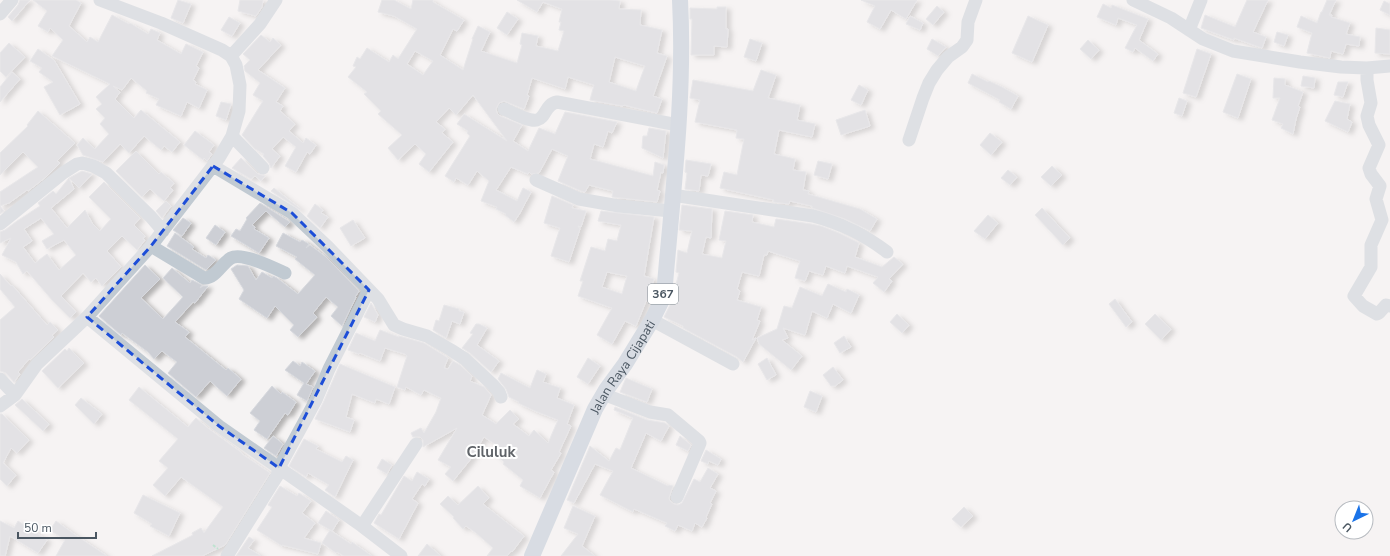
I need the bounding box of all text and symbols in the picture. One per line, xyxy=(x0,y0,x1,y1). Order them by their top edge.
road number: 367 xyxy=(648,284,678,304)
street label: Jalan Raya Cijapati xyxy=(586,317,660,418)
district label: Ciluluk xyxy=(467,442,516,462)
north arrow xyxy=(1334,500,1374,540)
scale bar xyxy=(18,514,96,540)
text: U xyxy=(1339,519,1356,535)
text: 50 m xyxy=(24,520,52,536)

